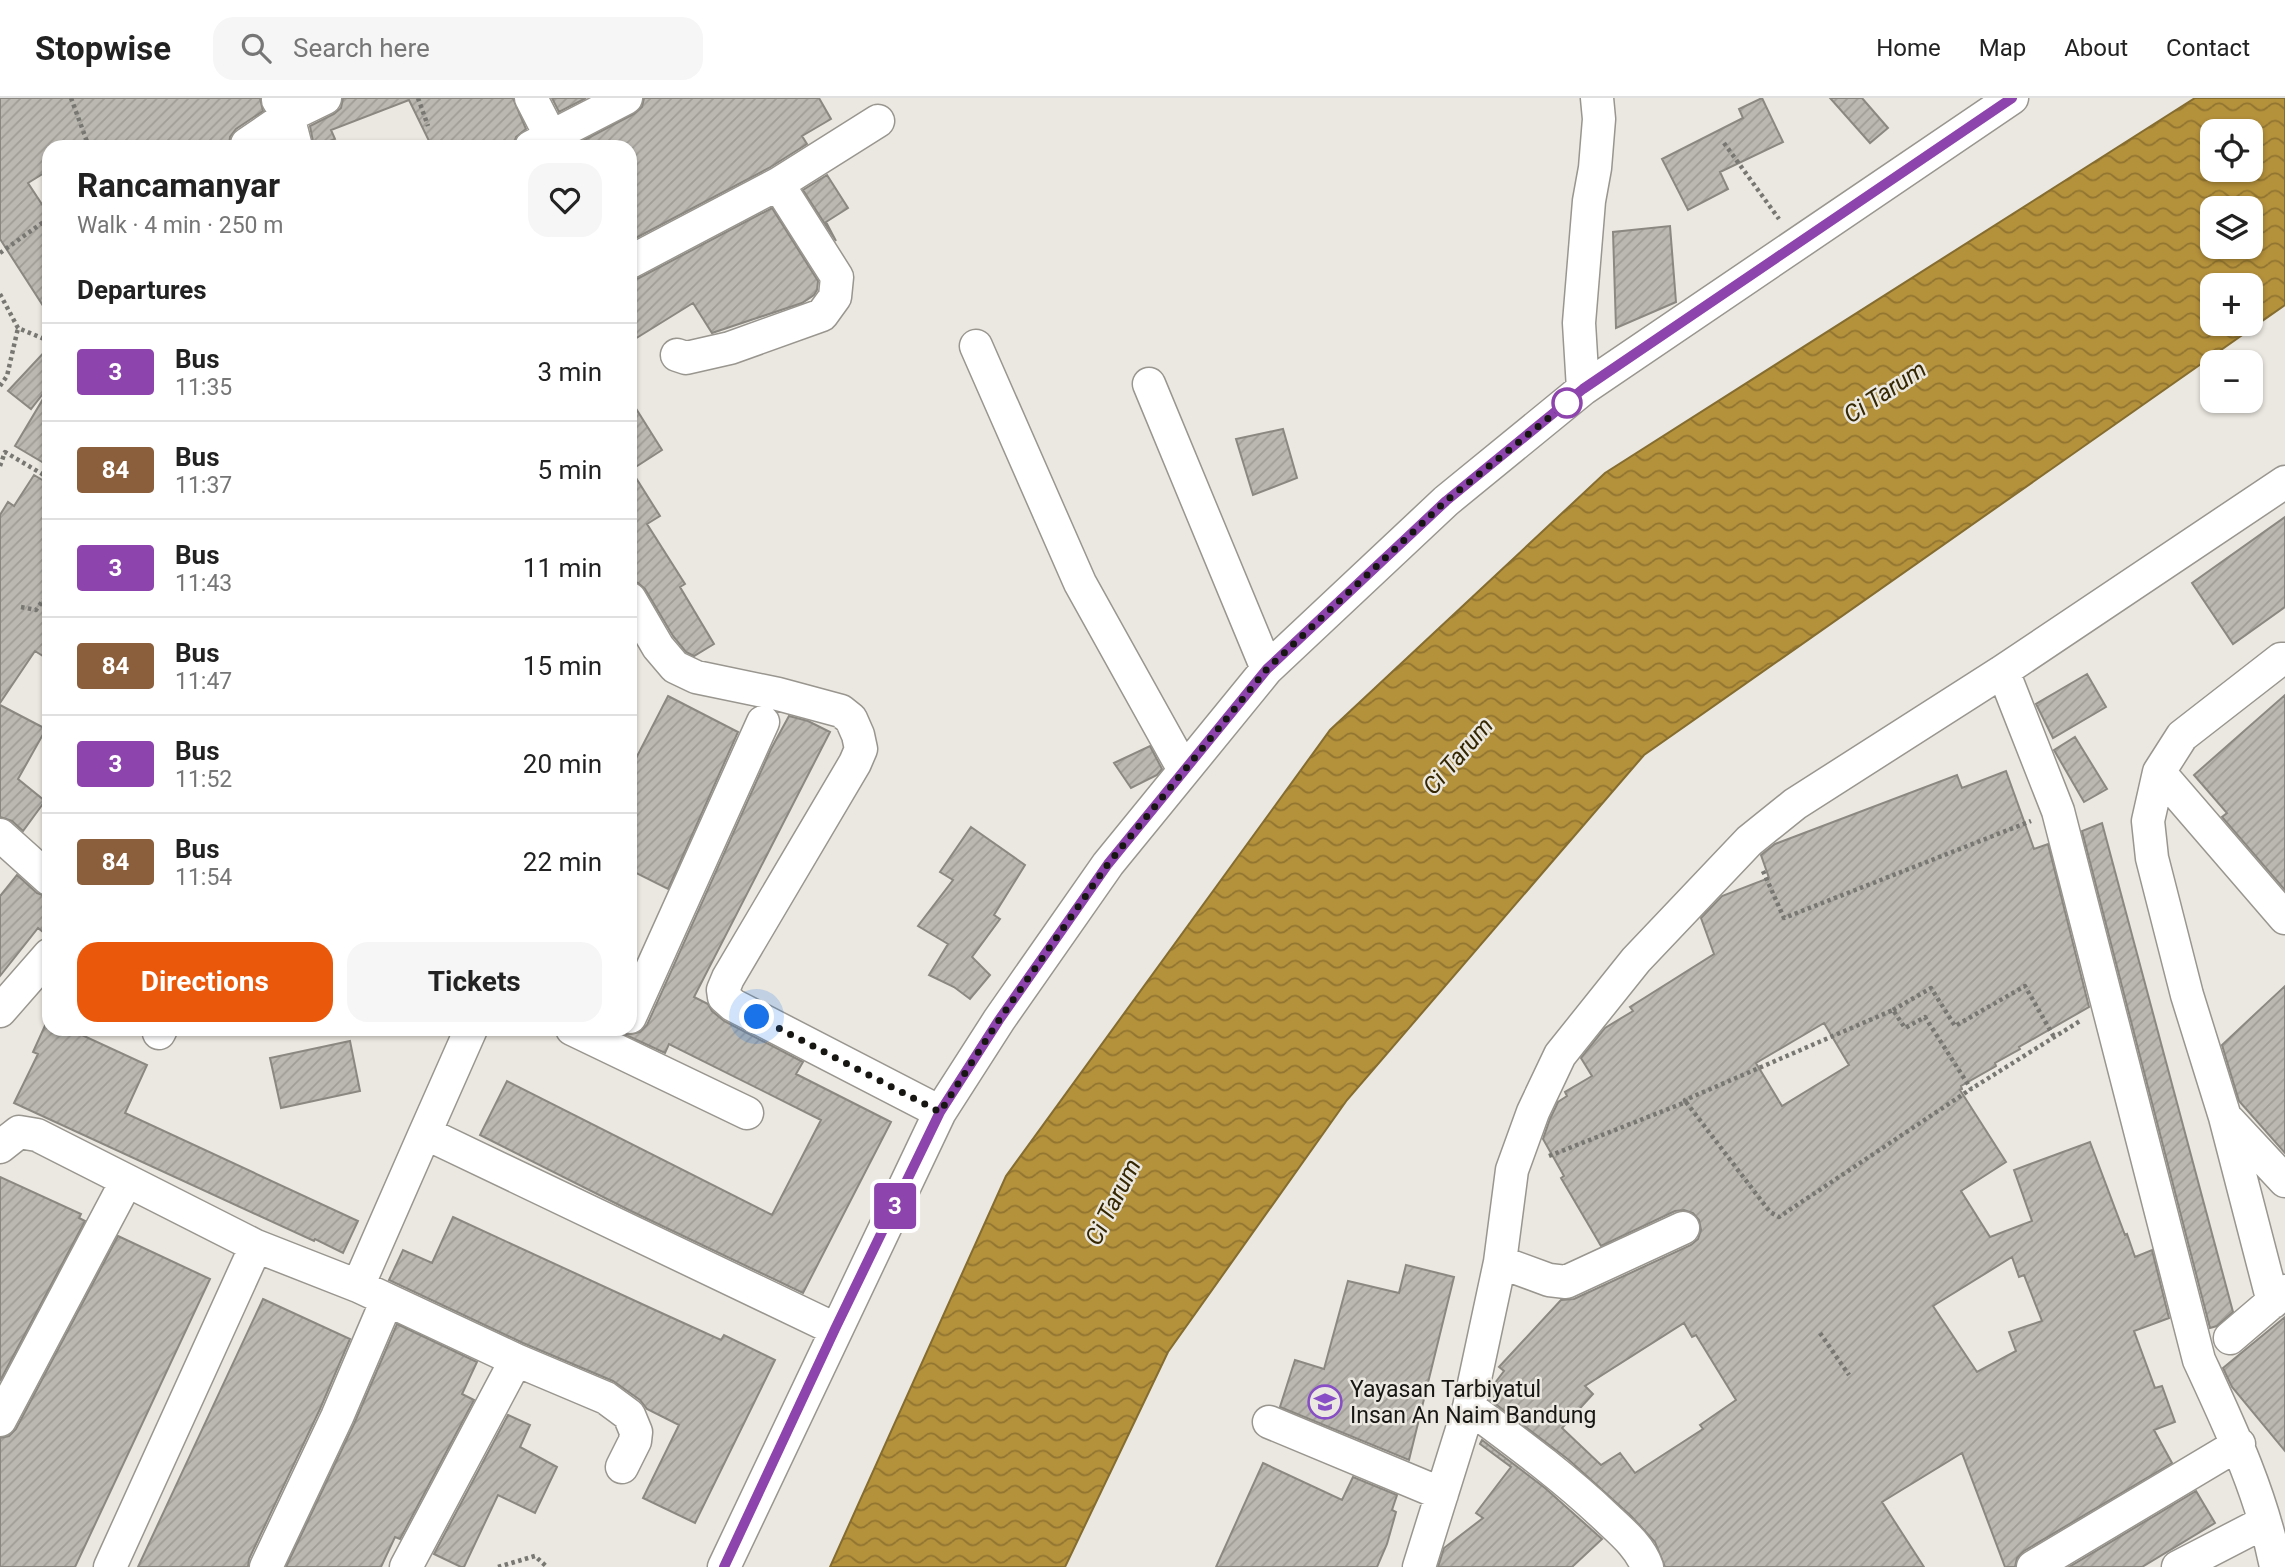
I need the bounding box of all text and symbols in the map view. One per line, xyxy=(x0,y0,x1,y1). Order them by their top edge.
search box xyxy=(213,17,703,80)
text: Stopwise xyxy=(35,29,171,68)
icon: search xyxy=(237,29,275,67)
text: Search here xyxy=(293,33,430,63)
text: Home xyxy=(1876,34,1941,62)
text: Map xyxy=(1979,34,2026,62)
text: About xyxy=(2064,34,2128,62)
text: Contact xyxy=(2166,34,2250,62)
map controls xyxy=(2200,119,2263,413)
button: locate xyxy=(2200,119,2263,182)
button: heart xyxy=(528,163,602,237)
text: Rancamanyar xyxy=(77,166,280,205)
button: layers xyxy=(2200,196,2263,259)
text: Walk · 4 min · 250 m xyxy=(77,212,283,239)
button: + xyxy=(2200,273,2263,336)
text: Departures xyxy=(77,275,207,305)
text: Bus xyxy=(175,344,220,374)
button: − xyxy=(2200,350,2263,413)
water label: Ci Tarum xyxy=(1839,355,1931,429)
text: 3 min xyxy=(537,357,602,387)
text: 3 xyxy=(109,358,122,386)
text: 11:35 xyxy=(175,374,232,401)
unlabelled marker xyxy=(1552,388,1582,418)
text: Bus xyxy=(175,442,220,472)
text: 5 min xyxy=(537,455,602,485)
text: 84 xyxy=(102,456,129,484)
text: 11:37 xyxy=(175,472,232,499)
text: Bus xyxy=(175,540,220,570)
text: 11 min xyxy=(523,553,602,583)
text: 3 xyxy=(109,554,122,582)
text: 11:43 xyxy=(175,570,232,597)
text: Bus xyxy=(175,638,220,668)
text: 15 min xyxy=(523,651,602,681)
text: 84 xyxy=(102,652,129,680)
text: 11:47 xyxy=(175,668,232,695)
water label: Ci Tarum xyxy=(1417,712,1499,800)
text: Bus xyxy=(175,736,220,766)
text: 20 min xyxy=(523,749,602,779)
text: 3 xyxy=(109,750,122,778)
text: 11:52 xyxy=(175,766,232,793)
text: Bus xyxy=(175,834,220,864)
text: 22 min xyxy=(523,847,602,877)
text: 84 xyxy=(102,848,129,876)
text: 11:54 xyxy=(175,864,232,891)
button: Directions xyxy=(77,942,333,1022)
button: Tickets xyxy=(347,942,602,1022)
your location xyxy=(739,999,774,1034)
water label: Ci Tarum xyxy=(1080,1154,1146,1250)
line badge: 3 xyxy=(872,1183,918,1229)
text: 3 xyxy=(888,1192,902,1220)
place label: Yayasan Tarbiyatul Insan An Naim Bandung xyxy=(1350,1376,1596,1429)
school or university icon: Yayasan Tarbiyatul Insan An Naim Bandung xyxy=(1306,1383,1344,1421)

